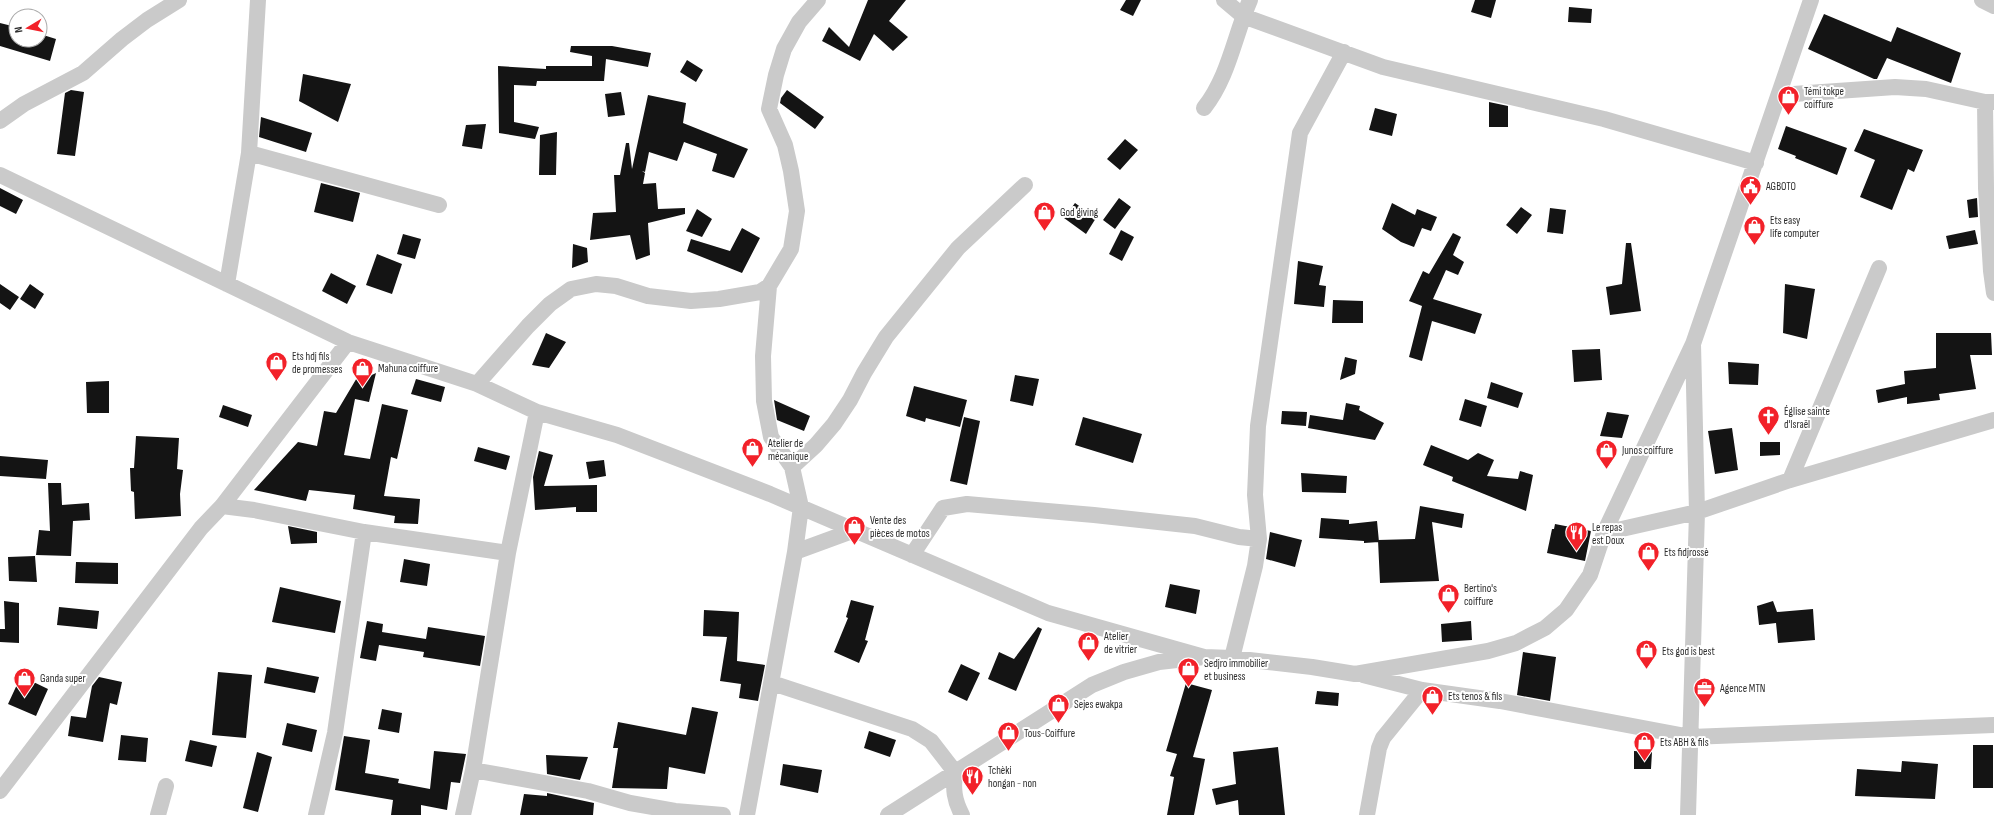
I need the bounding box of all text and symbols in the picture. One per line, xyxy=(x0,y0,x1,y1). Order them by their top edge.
north arrow xyxy=(8,8,48,48)
text: N xyxy=(12,26,26,34)
shop icon: Témi tokpe coiffure xyxy=(1776,84,1802,117)
place label: Témi tokpe coiffure xyxy=(1804,85,1844,111)
public building icon: AGBOTO xyxy=(1738,173,1764,206)
place label: AGBOTO xyxy=(1765,180,1796,193)
shop icon: God giving xyxy=(1031,199,1057,232)
place label: God giving xyxy=(1060,206,1099,219)
shop icon: Ets easy life computer xyxy=(1741,213,1767,246)
place label: Ets easy life computer xyxy=(1770,214,1819,240)
shop icon: Ets hdj fils de promesses xyxy=(264,349,290,382)
place label: Ets hdj fils de promesses xyxy=(292,350,343,376)
shop icon: Mahuna coiffure xyxy=(350,355,376,388)
place label: Mahuna coiffure xyxy=(378,362,438,375)
church icon: Église sainte d'Israël xyxy=(1756,404,1782,437)
place label: Église sainte d'Israël xyxy=(1784,405,1830,431)
shop icon: Atelier de mécanique xyxy=(740,436,766,469)
place label: Atelier de mécanique xyxy=(767,437,808,463)
shop icon: Junos coiffure xyxy=(1594,437,1620,470)
place label: Junos coiffure xyxy=(1621,444,1673,457)
shop icon: Vente des pièces de motos xyxy=(841,513,867,546)
place label: Vente des pièces de motos xyxy=(870,514,930,540)
restaurant icon: Le repas est Doux xyxy=(1563,520,1589,553)
place label: Le repas est Doux xyxy=(1592,521,1624,547)
shop icon: Ets fidjrossè xyxy=(1636,539,1662,572)
place label: Ets fidjrossè xyxy=(1664,546,1709,559)
shop icon: Bertino's coiffure xyxy=(1435,581,1461,614)
place label: Bertino's coiffure xyxy=(1464,582,1497,608)
shop icon: Atelier de vitrier xyxy=(1076,629,1102,662)
place label: Atelier de vitrier xyxy=(1103,630,1137,656)
shop icon: Ets god is best xyxy=(1634,638,1660,671)
place label: Ets god is best xyxy=(1662,645,1715,658)
shop icon: Sedjro immobilier et business xyxy=(1175,656,1201,689)
place label: Sedjro immobilier et business xyxy=(1204,657,1268,683)
shop icon: Ganda super xyxy=(12,665,38,698)
place label: Ganda super xyxy=(40,672,86,685)
office icon: Agence MTN xyxy=(1691,675,1717,708)
place label: Agence MTN xyxy=(1719,682,1765,695)
shop icon: Ets tenos & fils xyxy=(1419,683,1445,716)
place label: Ets tenos & fils xyxy=(1448,690,1502,703)
shop icon: Sejes ewakpa xyxy=(1045,691,1071,724)
place label: Sejes ewakpa xyxy=(1074,698,1123,711)
shop icon: Tous-Coiffure xyxy=(995,720,1021,753)
place label: Tous-Coiffure xyxy=(1024,727,1075,740)
shop icon: Ets ABH & fils xyxy=(1632,729,1658,762)
place label: Ets ABH & fils xyxy=(1660,736,1709,749)
restaurant icon: Tchèki hongan - non xyxy=(960,763,986,796)
place label: Tchèki hongan - non xyxy=(988,764,1037,790)

